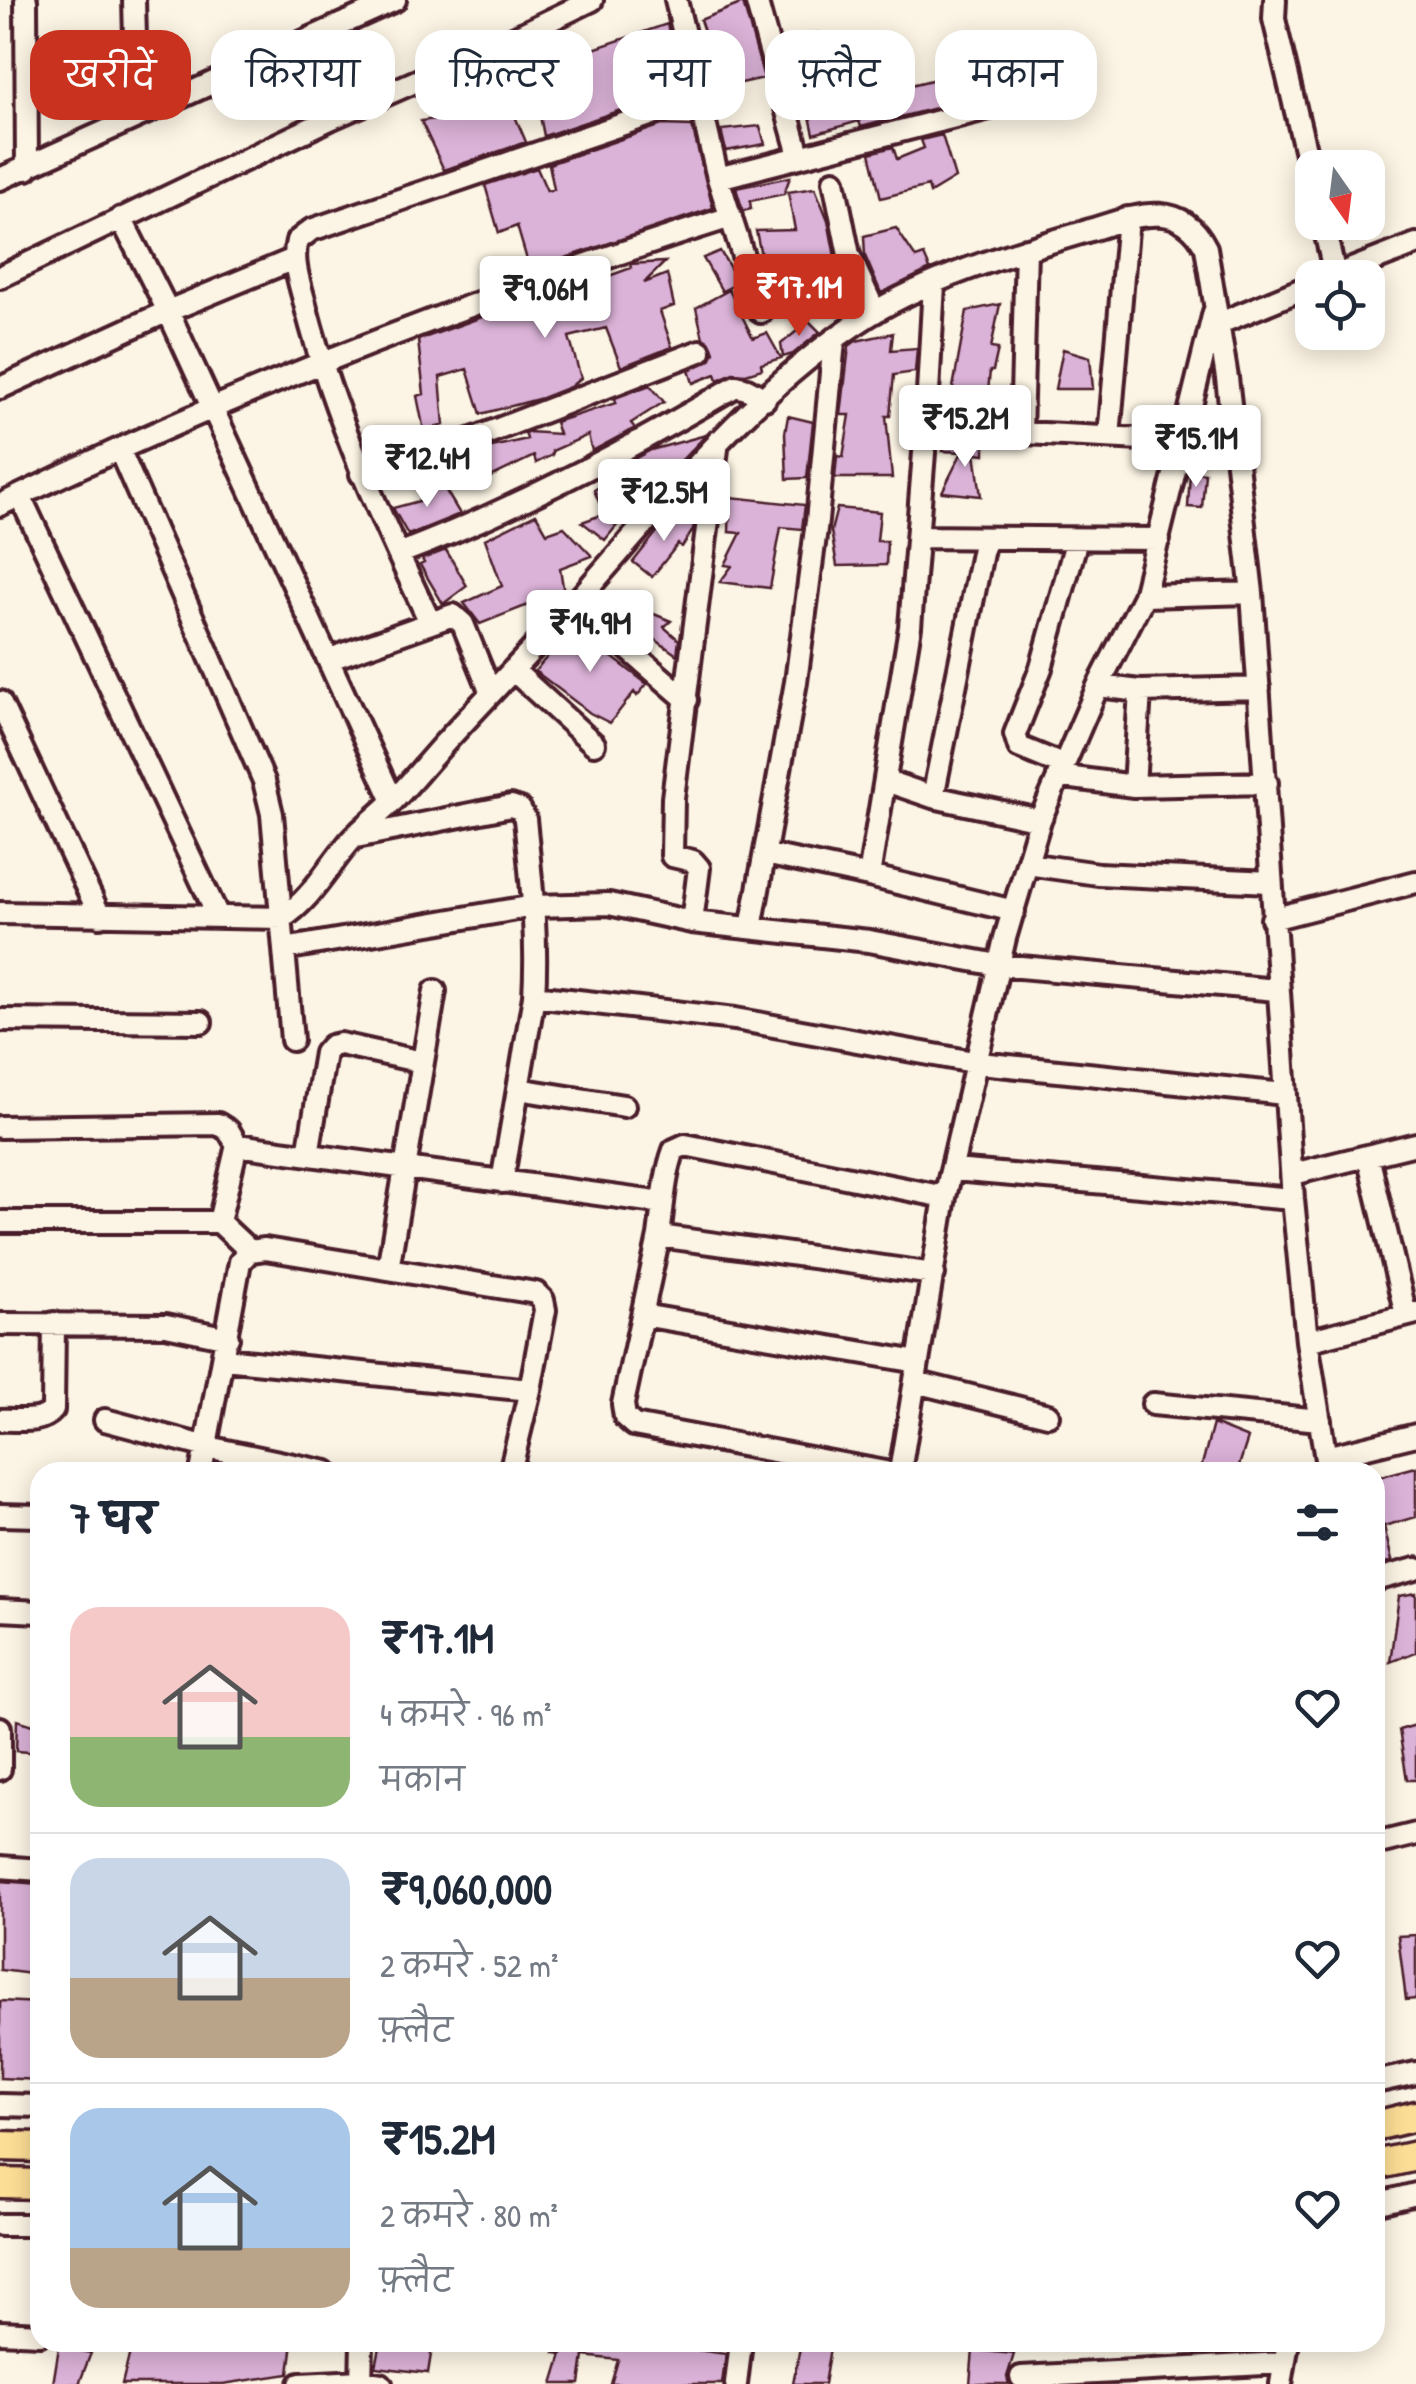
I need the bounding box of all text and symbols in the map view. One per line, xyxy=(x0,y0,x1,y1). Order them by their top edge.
chip: खरीदें xyxy=(30,30,191,120)
chip: किराया xyxy=(211,30,395,120)
chip: फ़िल्टर xyxy=(415,30,593,120)
chip: नया xyxy=(613,30,745,120)
chip: फ़्लैट xyxy=(765,30,915,120)
chip: मकान xyxy=(935,30,1097,120)
north arrow xyxy=(1295,150,1385,240)
map controls xyxy=(1295,150,1385,350)
pin: ₹17.1M xyxy=(718,254,880,339)
pin: ₹9.06M xyxy=(464,256,626,341)
button: locate xyxy=(1295,260,1385,350)
text: ₹17.1M xyxy=(756,265,842,308)
text: ₹9.06M xyxy=(502,267,588,310)
pin: ₹15.2M xyxy=(884,385,1046,470)
text: ₹15.2M xyxy=(921,396,1009,439)
pin: ₹15.1M xyxy=(1115,405,1277,490)
text: ₹15.1M xyxy=(1154,416,1238,459)
pin: ₹12.4M xyxy=(346,425,508,510)
text: ₹12.4M xyxy=(384,436,470,479)
pin: ₹12.5M xyxy=(583,459,745,544)
text: ₹12.5M xyxy=(620,470,708,513)
pin: ₹14.9M xyxy=(509,590,671,675)
text: ₹14.9M xyxy=(548,601,632,644)
text: 7 घर xyxy=(70,1489,156,1546)
icon: filters xyxy=(1290,1495,1345,1550)
text: ₹17.1M xyxy=(380,1609,494,1666)
icon: home xyxy=(150,1647,270,1767)
icon: heart xyxy=(1290,1680,1345,1735)
text: 4 कमरे · 96 m² xyxy=(380,1693,551,1736)
text: मकान xyxy=(380,1758,465,1801)
text: ₹9,060,000 xyxy=(380,1860,552,1917)
icon: home xyxy=(150,1898,270,2018)
icon: heart xyxy=(1290,1931,1345,1986)
text: 2 कमरे · 52 m² xyxy=(380,1944,558,1987)
text: फ़्लैट xyxy=(380,2009,453,2052)
text: ₹15.2M xyxy=(380,2110,495,2167)
icon: home xyxy=(150,2148,270,2268)
icon: heart xyxy=(1290,2181,1345,2236)
text: 2 कमरे · 80 m² xyxy=(380,2194,558,2237)
text: फ़्लैट xyxy=(380,2259,453,2302)

